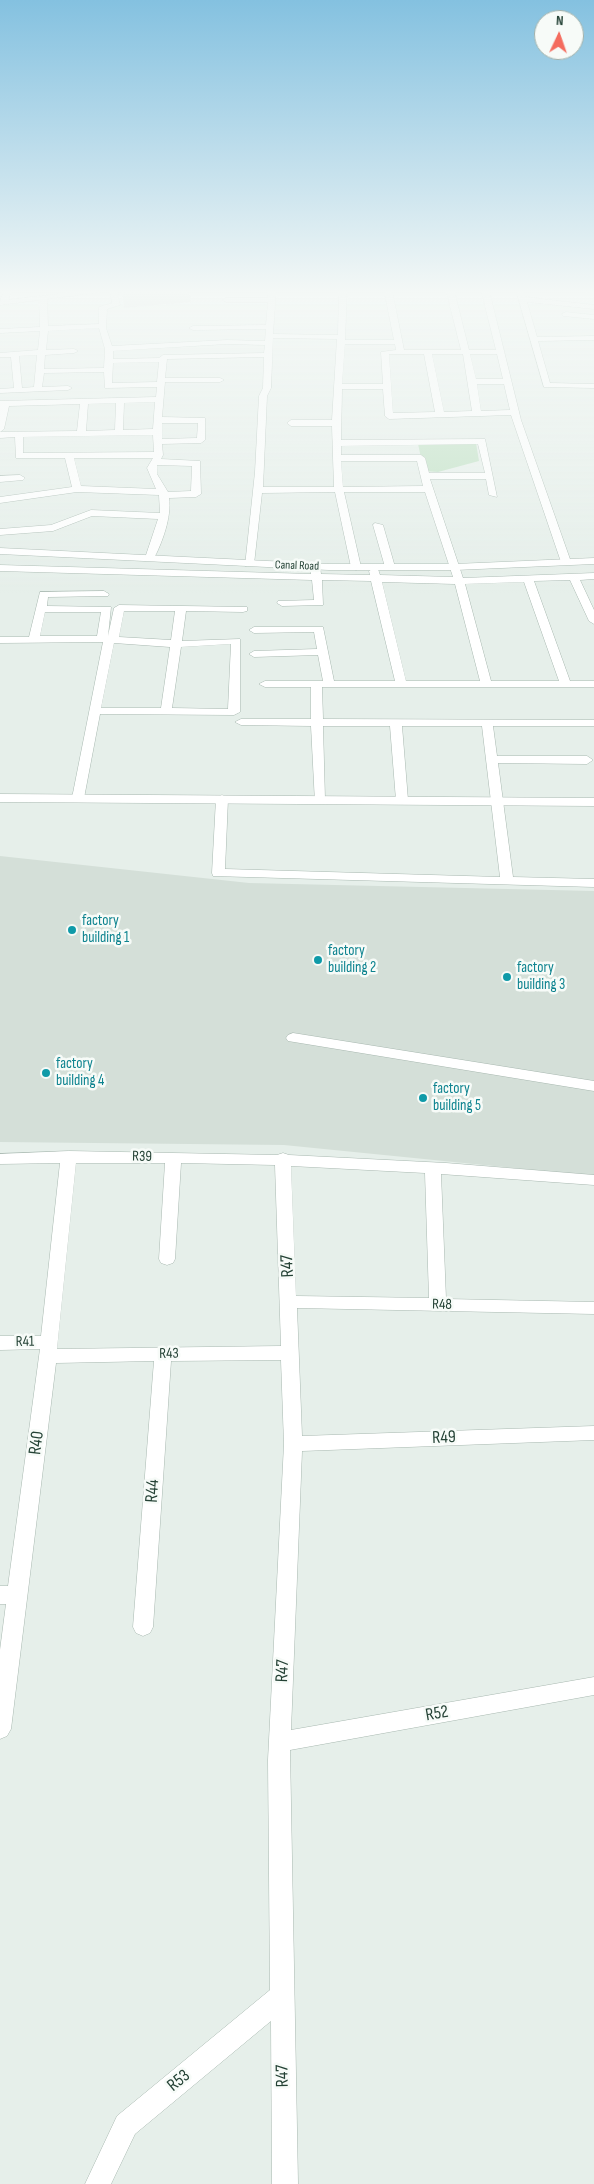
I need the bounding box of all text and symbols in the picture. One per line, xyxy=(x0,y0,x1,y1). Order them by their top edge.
north arrow xyxy=(534,10,584,60)
text: N xyxy=(556,12,564,29)
street label: Canal Road xyxy=(275,558,319,574)
place label: factory building 1 xyxy=(82,912,129,947)
marker: factory building 1 xyxy=(66,924,78,936)
place label: factory building 2 xyxy=(328,942,376,977)
marker: factory building 2 xyxy=(312,954,324,966)
place label: factory building 3 xyxy=(517,959,565,994)
marker: factory building 3 xyxy=(501,971,513,983)
place label: factory building 4 xyxy=(56,1055,104,1090)
marker: factory building 4 xyxy=(40,1067,52,1079)
place label: factory building 5 xyxy=(433,1080,481,1115)
marker: factory building 5 xyxy=(417,1092,429,1104)
street label: R39 xyxy=(132,1148,152,1166)
street label: R47 xyxy=(277,1254,299,1278)
street label: R48 xyxy=(432,1296,452,1314)
street label: R41 xyxy=(16,1333,34,1351)
street label: R43 xyxy=(159,1345,179,1363)
street label: R49 xyxy=(432,1427,456,1449)
street label: R40 xyxy=(25,1430,49,1456)
street label: R44 xyxy=(141,1479,165,1503)
street label: R47 xyxy=(272,1659,294,1683)
street label: R52 xyxy=(424,1701,450,1727)
street label: R47 xyxy=(272,2064,294,2088)
street label: R53 xyxy=(163,2065,195,2097)

